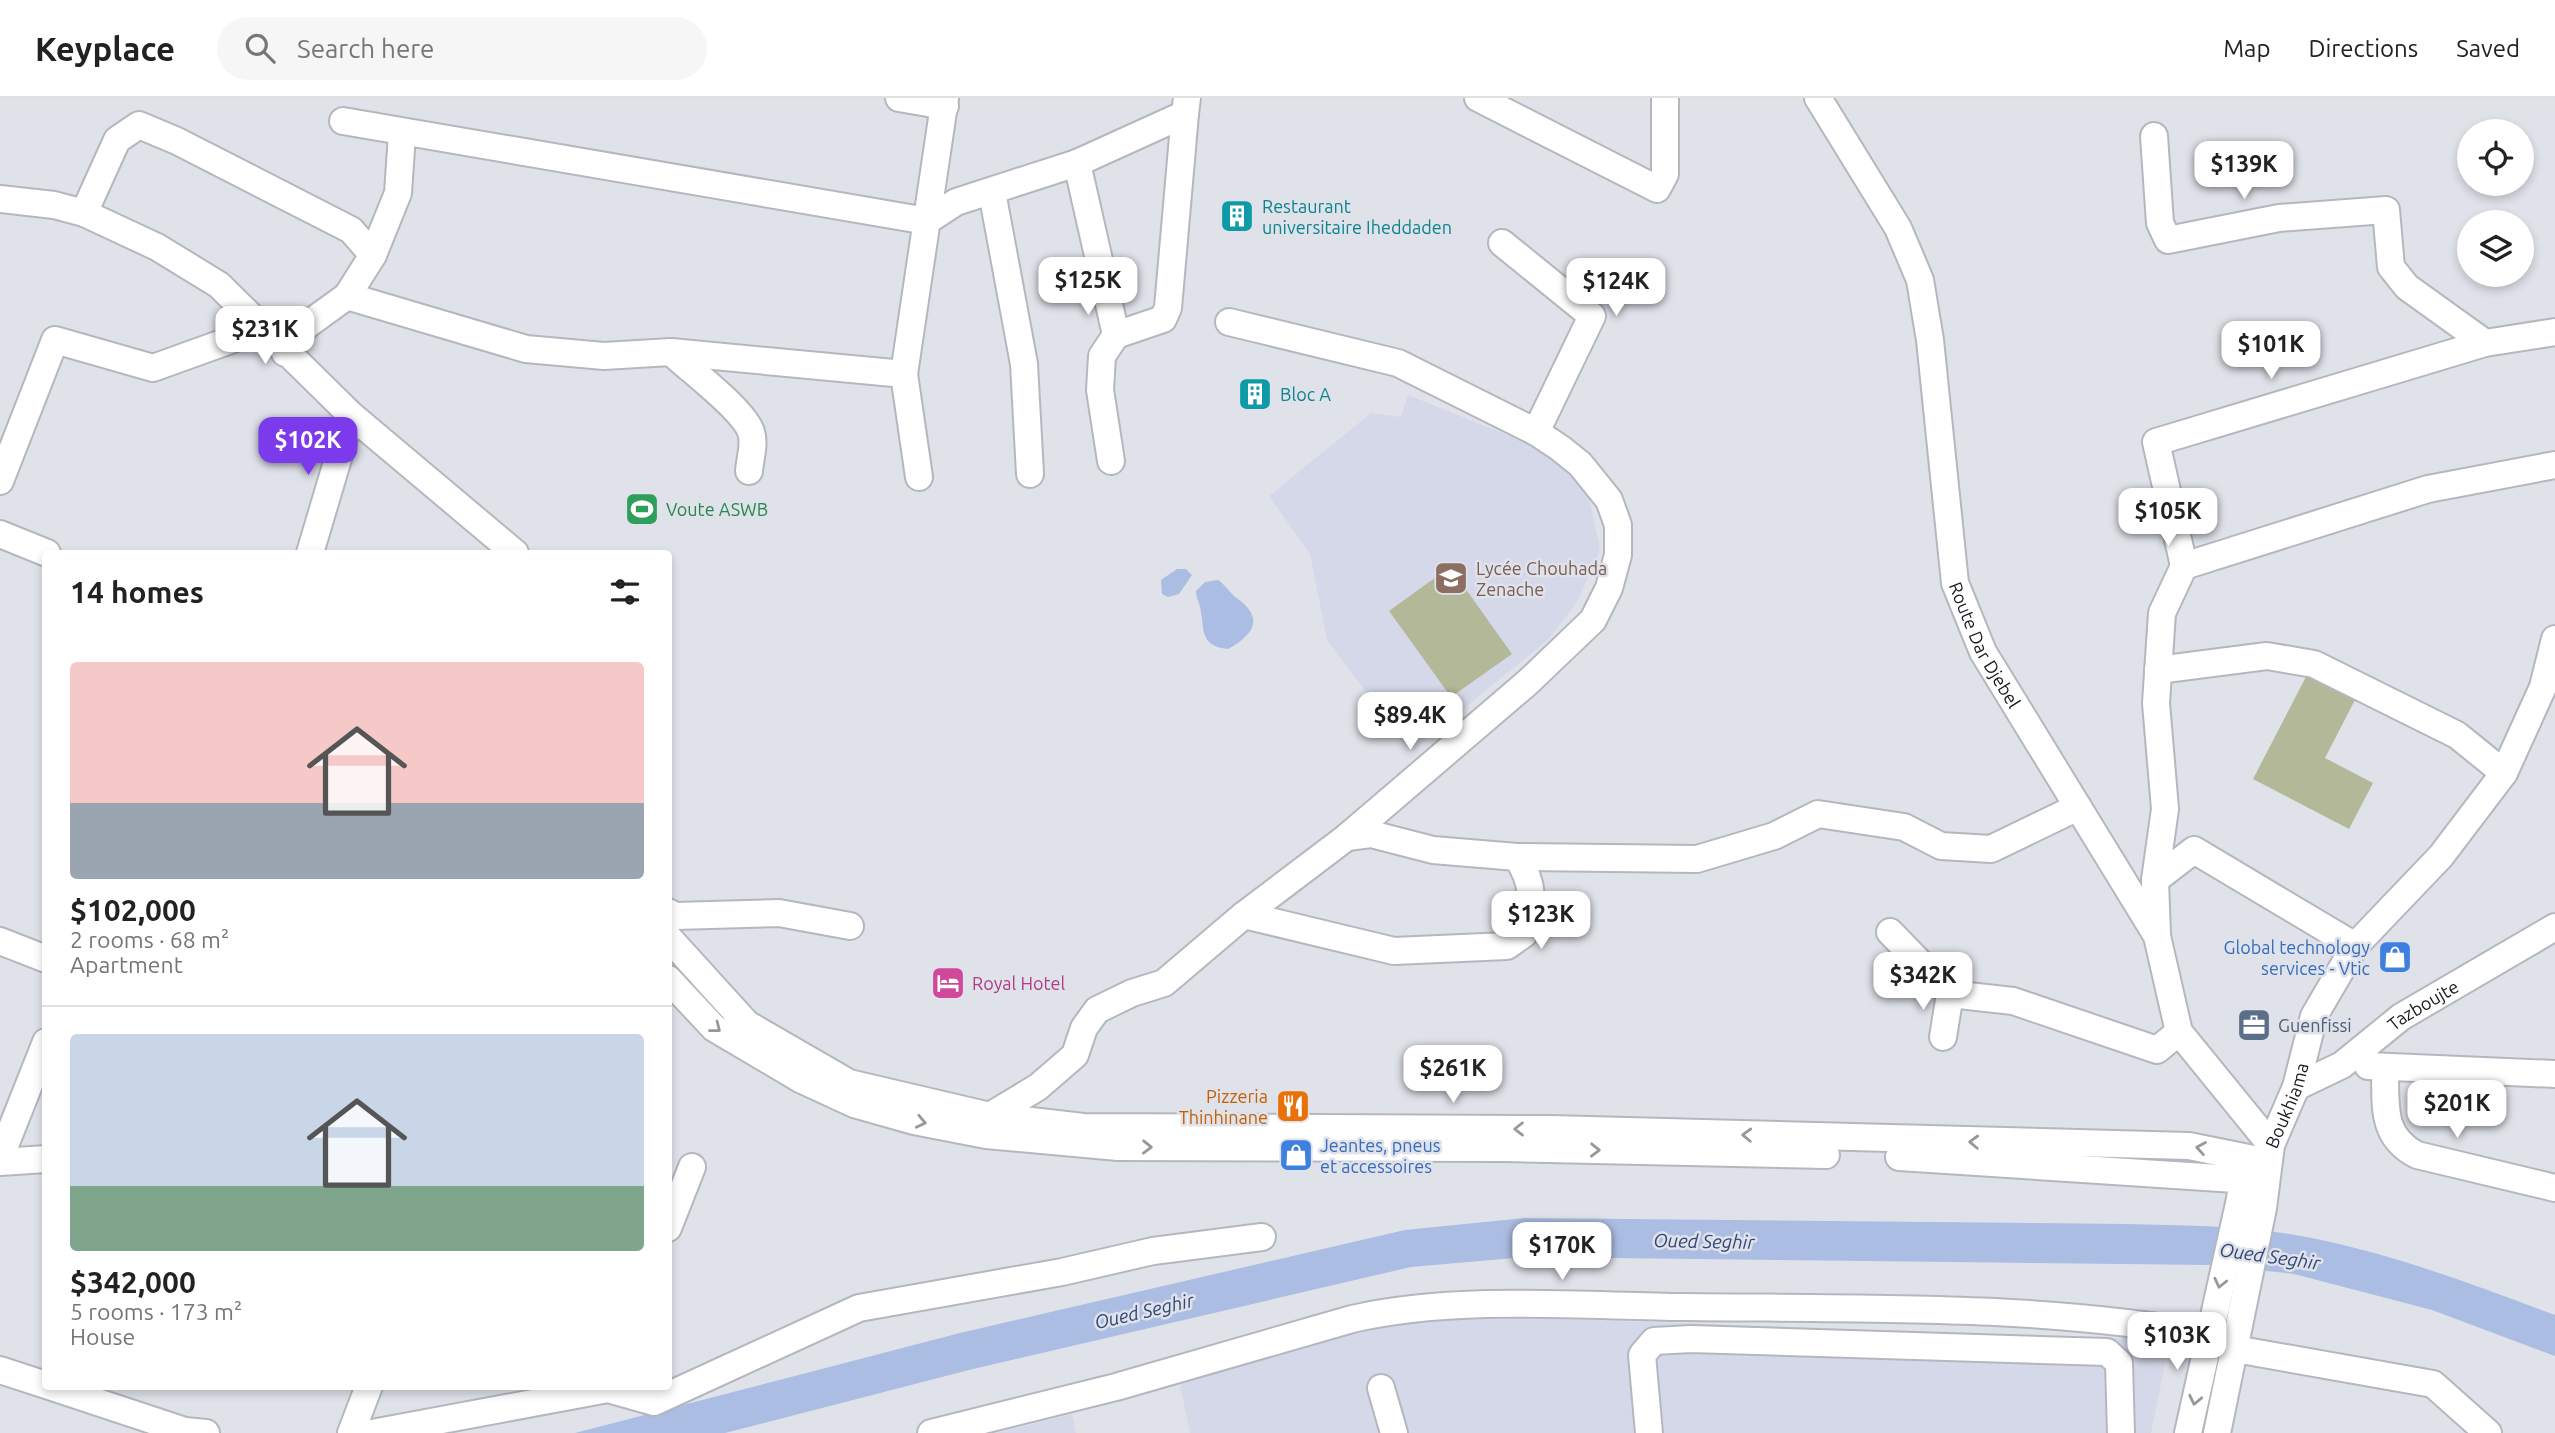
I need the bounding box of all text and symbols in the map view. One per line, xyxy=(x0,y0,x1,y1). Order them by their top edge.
search box xyxy=(217,17,707,80)
icon: search xyxy=(241,29,279,67)
text: Keyplace xyxy=(35,30,175,67)
text: Search here xyxy=(297,34,434,63)
text: Map xyxy=(2223,35,2270,62)
text: Directions xyxy=(2308,35,2418,62)
text: Saved xyxy=(2456,35,2520,62)
map controls xyxy=(2457,119,2534,287)
button: locate xyxy=(2457,119,2534,196)
pin: $139K xyxy=(2195,141,2293,201)
text: $139K xyxy=(2210,151,2278,176)
place label: Restaurant universitaire Iheddaden xyxy=(1262,196,1452,237)
building icon: Restaurant universitaire Iheddaden xyxy=(1218,197,1256,235)
button: layers xyxy=(2457,210,2534,287)
pin: $125K xyxy=(1039,258,1137,317)
pin: $124K xyxy=(1567,258,1665,318)
text: $125K xyxy=(1054,267,1122,292)
text: $124K xyxy=(1582,268,1650,293)
pin: $231K xyxy=(216,306,314,366)
text: $231K xyxy=(231,316,299,341)
pin: $101K xyxy=(2222,322,2320,381)
text: $101K xyxy=(2237,331,2305,356)
building icon: Bloc A xyxy=(1236,375,1274,413)
place label: Bloc A xyxy=(1280,384,1331,404)
pin: $102K xyxy=(259,418,357,477)
text: $102K xyxy=(274,427,342,452)
pin: $105K xyxy=(2119,489,2217,548)
sports icon: Voute ASWB xyxy=(623,490,661,528)
text: $105K xyxy=(2134,498,2202,523)
place label: Voute ASWB xyxy=(666,499,768,519)
place label: Lycée Chouhada Zenache xyxy=(1476,558,1607,599)
school or university icon: Lycée Chouhada Zenache xyxy=(1432,559,1470,597)
icon: filters xyxy=(606,573,644,611)
text: 14 homes xyxy=(70,575,204,609)
street label: Route Dar Djebel xyxy=(1946,579,2025,712)
pin: $89.4K xyxy=(1353,692,1467,752)
text: $89.4K xyxy=(1374,702,1446,727)
icon: home xyxy=(294,708,420,834)
pin: $123K xyxy=(1492,892,1590,951)
text: $102,000 xyxy=(70,893,196,927)
text: $123K xyxy=(1507,901,1575,926)
text: 2 rooms · 68 m² xyxy=(70,927,229,952)
place label: Global technology services - Vtic xyxy=(2224,937,2370,978)
shop icon: Global technology services - Vtic xyxy=(2376,938,2414,976)
text: Apartment xyxy=(70,952,183,977)
pin: $342K xyxy=(1874,953,1972,1012)
text: $342K xyxy=(1889,962,1957,987)
hotel icon: Royal Hotel xyxy=(929,964,967,1002)
place label: Royal Hotel xyxy=(972,973,1065,993)
street label: Tazboujte xyxy=(2383,976,2462,1034)
office icon: Guenfissi xyxy=(2235,1006,2273,1044)
place label: Guenfissi xyxy=(2278,1015,2352,1035)
one-way arrow xyxy=(709,1019,721,1032)
pin: $261K xyxy=(1404,1046,1502,1105)
text: $261K xyxy=(1419,1055,1487,1080)
street label: Boukhiama xyxy=(2261,1061,2312,1151)
icon: home xyxy=(294,1080,420,1206)
pin: $201K xyxy=(2408,1080,2506,1140)
place label: Pizzeria Thinhinane xyxy=(1179,1086,1268,1127)
restaurant icon: Pizzeria Thinhinane xyxy=(1274,1087,1312,1125)
text: $201K xyxy=(2423,1090,2491,1115)
one-way arrow xyxy=(915,1114,927,1128)
one-way arrow xyxy=(1513,1121,1524,1137)
one-way arrow xyxy=(1741,1127,1752,1142)
one-way arrow xyxy=(1968,1134,1979,1150)
place label: Jeantes, pneus et accessoires xyxy=(1320,1135,1441,1176)
shop icon: Jeantes, pneus et accessoires xyxy=(1277,1136,1315,1174)
one-way arrow xyxy=(1142,1139,1153,1155)
one-way arrow xyxy=(2195,1142,2207,1157)
one-way arrow xyxy=(1590,1143,1601,1158)
pin: $170K xyxy=(1513,1222,1611,1282)
water label: Oued Seghir xyxy=(1653,1229,1756,1253)
text: $170K xyxy=(1528,1232,1596,1257)
water label: Oued Seghir xyxy=(2218,1238,2322,1274)
text: $342,000 xyxy=(70,1265,196,1299)
one-way arrow xyxy=(2214,1277,2228,1289)
water label: Oued Seghir xyxy=(1092,1289,1197,1333)
text: 5 rooms · 173 m² xyxy=(70,1299,242,1324)
pin: $103K xyxy=(2128,1312,2226,1372)
text: $103K xyxy=(2143,1322,2211,1347)
text: House xyxy=(70,1324,135,1349)
one-way arrow xyxy=(2188,1394,2203,1406)

